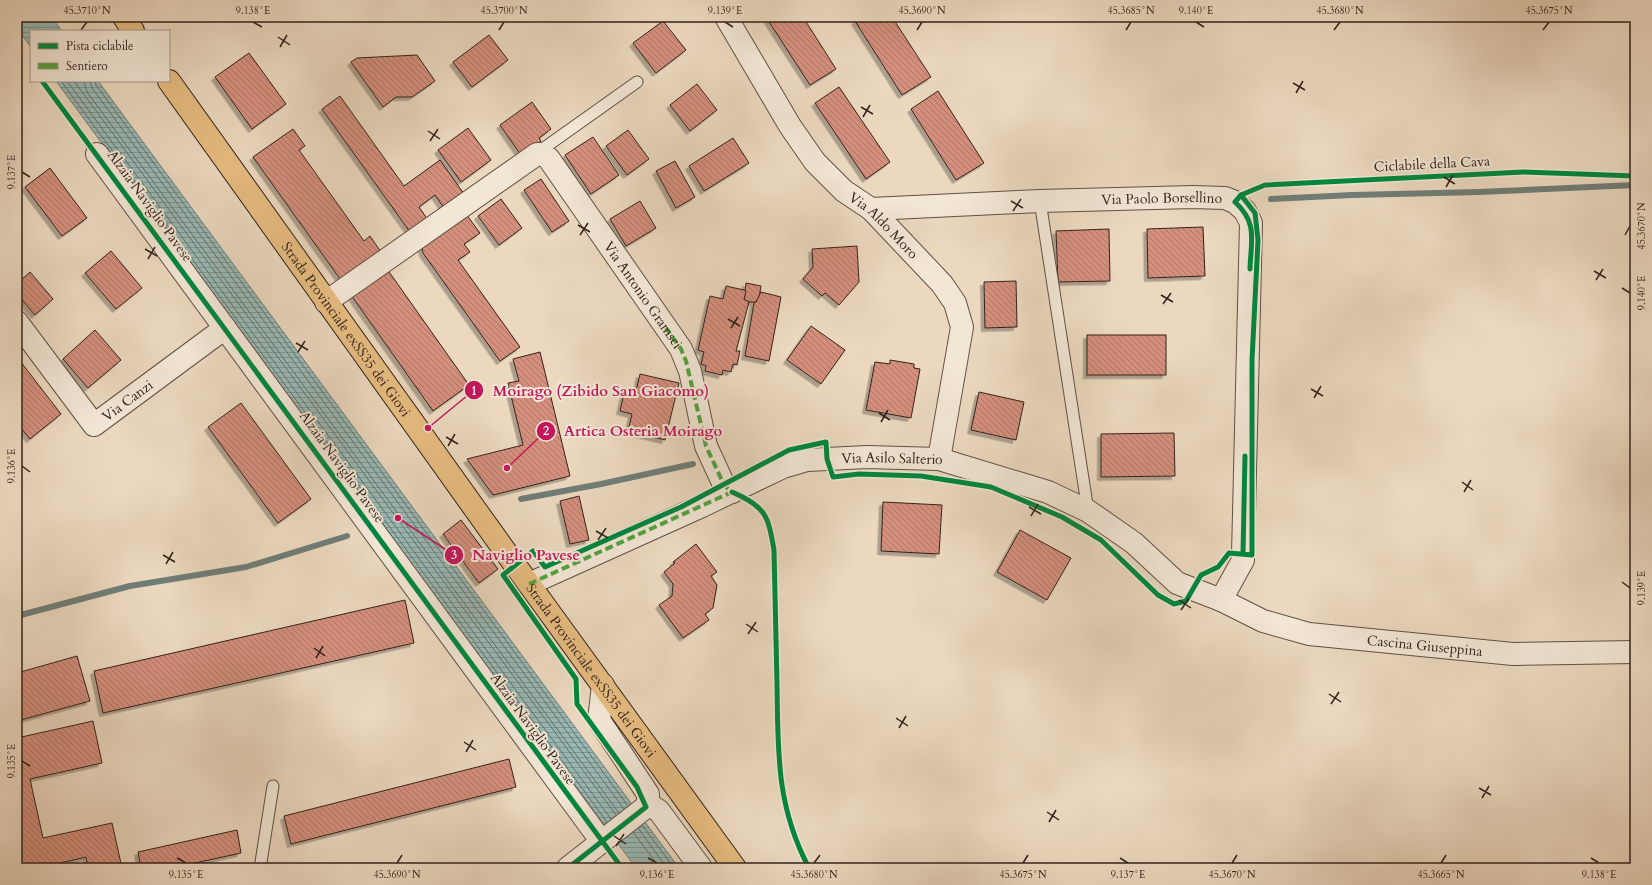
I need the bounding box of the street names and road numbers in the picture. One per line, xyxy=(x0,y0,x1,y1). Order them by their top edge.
street label: Alzaia Naviglio Pavese xyxy=(103,146,197,266)
street label: Ciclabile della Cava xyxy=(1373,151,1491,177)
street label: Via Aldo Moro xyxy=(845,187,923,263)
street label: Via Paolo Borsellino xyxy=(1101,187,1223,209)
street label: Strada Provinciale exSS35 dei Giovi xyxy=(277,238,415,420)
street label: Via Antonio Gramsci xyxy=(600,238,687,352)
street label: Via Canzi xyxy=(98,375,157,426)
street label: Alzaia Naviglio Pavese xyxy=(295,407,389,527)
street label: Via Asilo Salterio xyxy=(841,447,946,469)
street label: Strada Provinciale exSS35 dei Giovi xyxy=(522,579,661,761)
street label: Cascina Giuseppina xyxy=(1366,630,1484,660)
street label: Alzaia Naviglio Pavese xyxy=(486,669,580,789)

